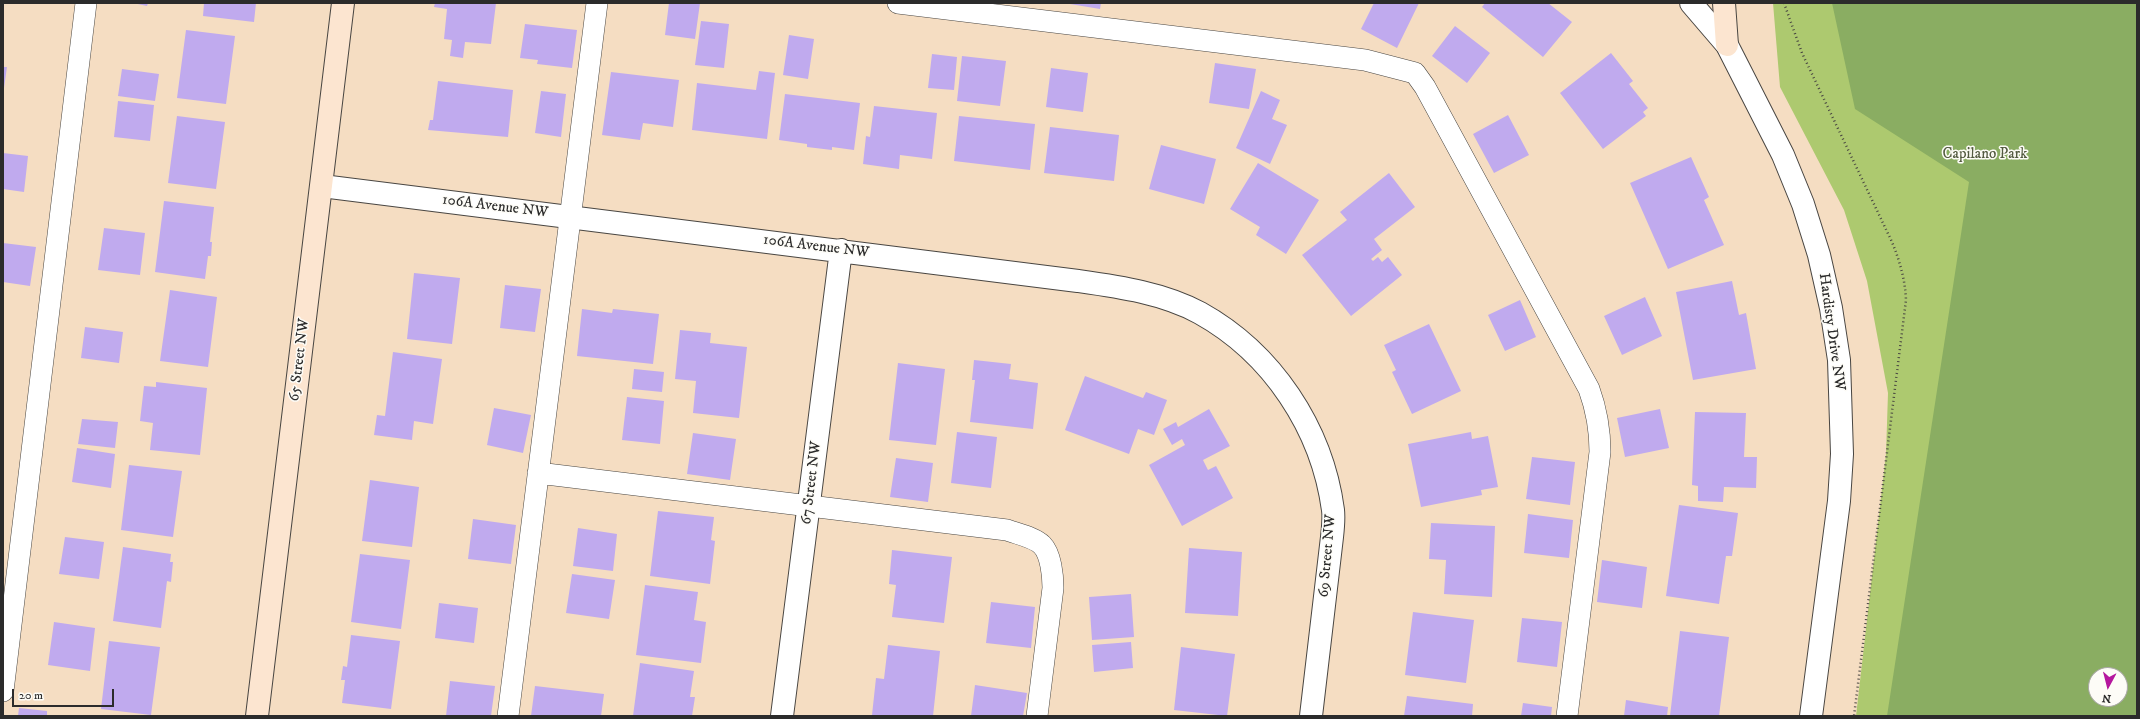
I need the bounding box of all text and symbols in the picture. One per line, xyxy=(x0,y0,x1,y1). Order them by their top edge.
park label: Capilano Park xyxy=(1943,146,2027,164)
street label: 106A Avenue NW xyxy=(441,192,549,222)
street label: 106A Avenue NW xyxy=(762,232,870,262)
street label: Hardisty Drive NW xyxy=(1814,272,1848,392)
street label: 65 Street NW xyxy=(286,318,314,402)
street label: 67 Street NW xyxy=(798,440,826,526)
street label: 69 Street NW xyxy=(1315,514,1341,598)
north arrow xyxy=(2088,667,2128,707)
scale bar xyxy=(14,681,116,707)
text: 20 m xyxy=(19,688,43,703)
text: N xyxy=(2101,690,2112,705)

